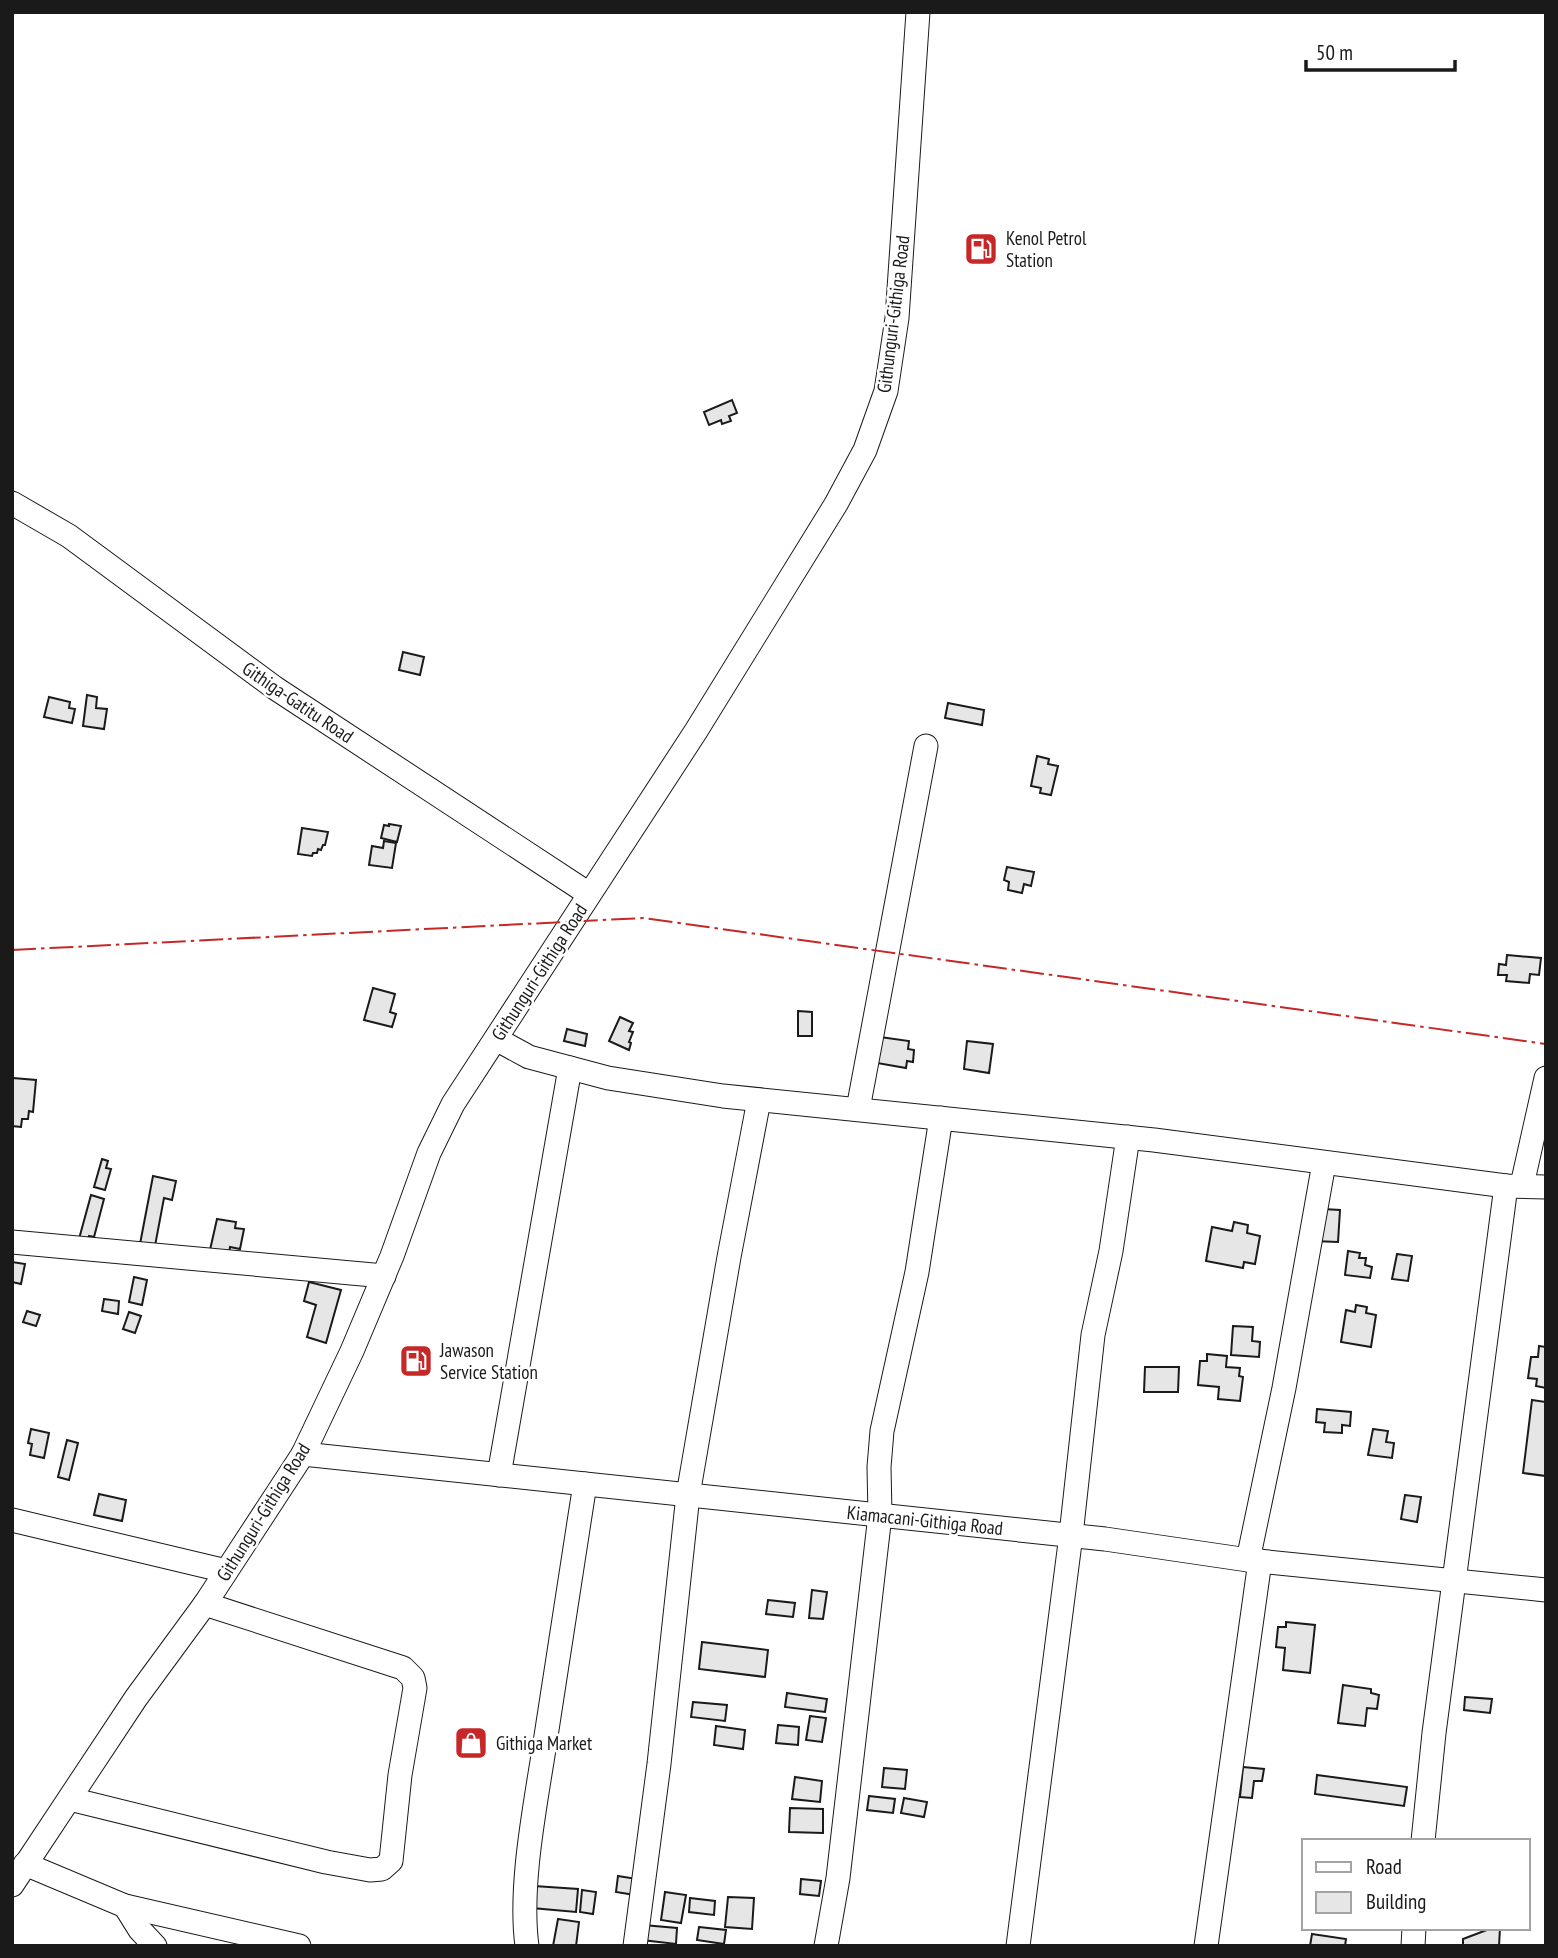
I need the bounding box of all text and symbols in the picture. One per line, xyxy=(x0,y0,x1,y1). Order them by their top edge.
scale bar xyxy=(1306,28,1455,72)
text: 50 m xyxy=(1316,39,1353,66)
place label: Kenol Petrol Station xyxy=(1006,226,1087,272)
fuel station icon: Kenol Petrol Station xyxy=(962,230,1000,268)
street label: Githunguri-Githiga Road xyxy=(871,234,915,394)
street label: Githiga-Gatitu Road xyxy=(238,656,358,748)
street label: Githunguri-Githiga Road xyxy=(486,899,592,1045)
place label: Jawason Service Station xyxy=(439,1338,538,1384)
fuel station icon: Jawason Service Station xyxy=(397,1342,435,1380)
street label: Githunguri-Githiga Road xyxy=(211,1438,315,1586)
street label: Kiamacani-Githiga Road xyxy=(846,1500,1004,1540)
shop icon: Githiga Market xyxy=(452,1724,490,1762)
place label: Githiga Market xyxy=(496,1731,593,1755)
legend xyxy=(1302,1839,1530,1930)
text: Road xyxy=(1366,1853,1402,1880)
text: Building xyxy=(1366,1888,1426,1915)

